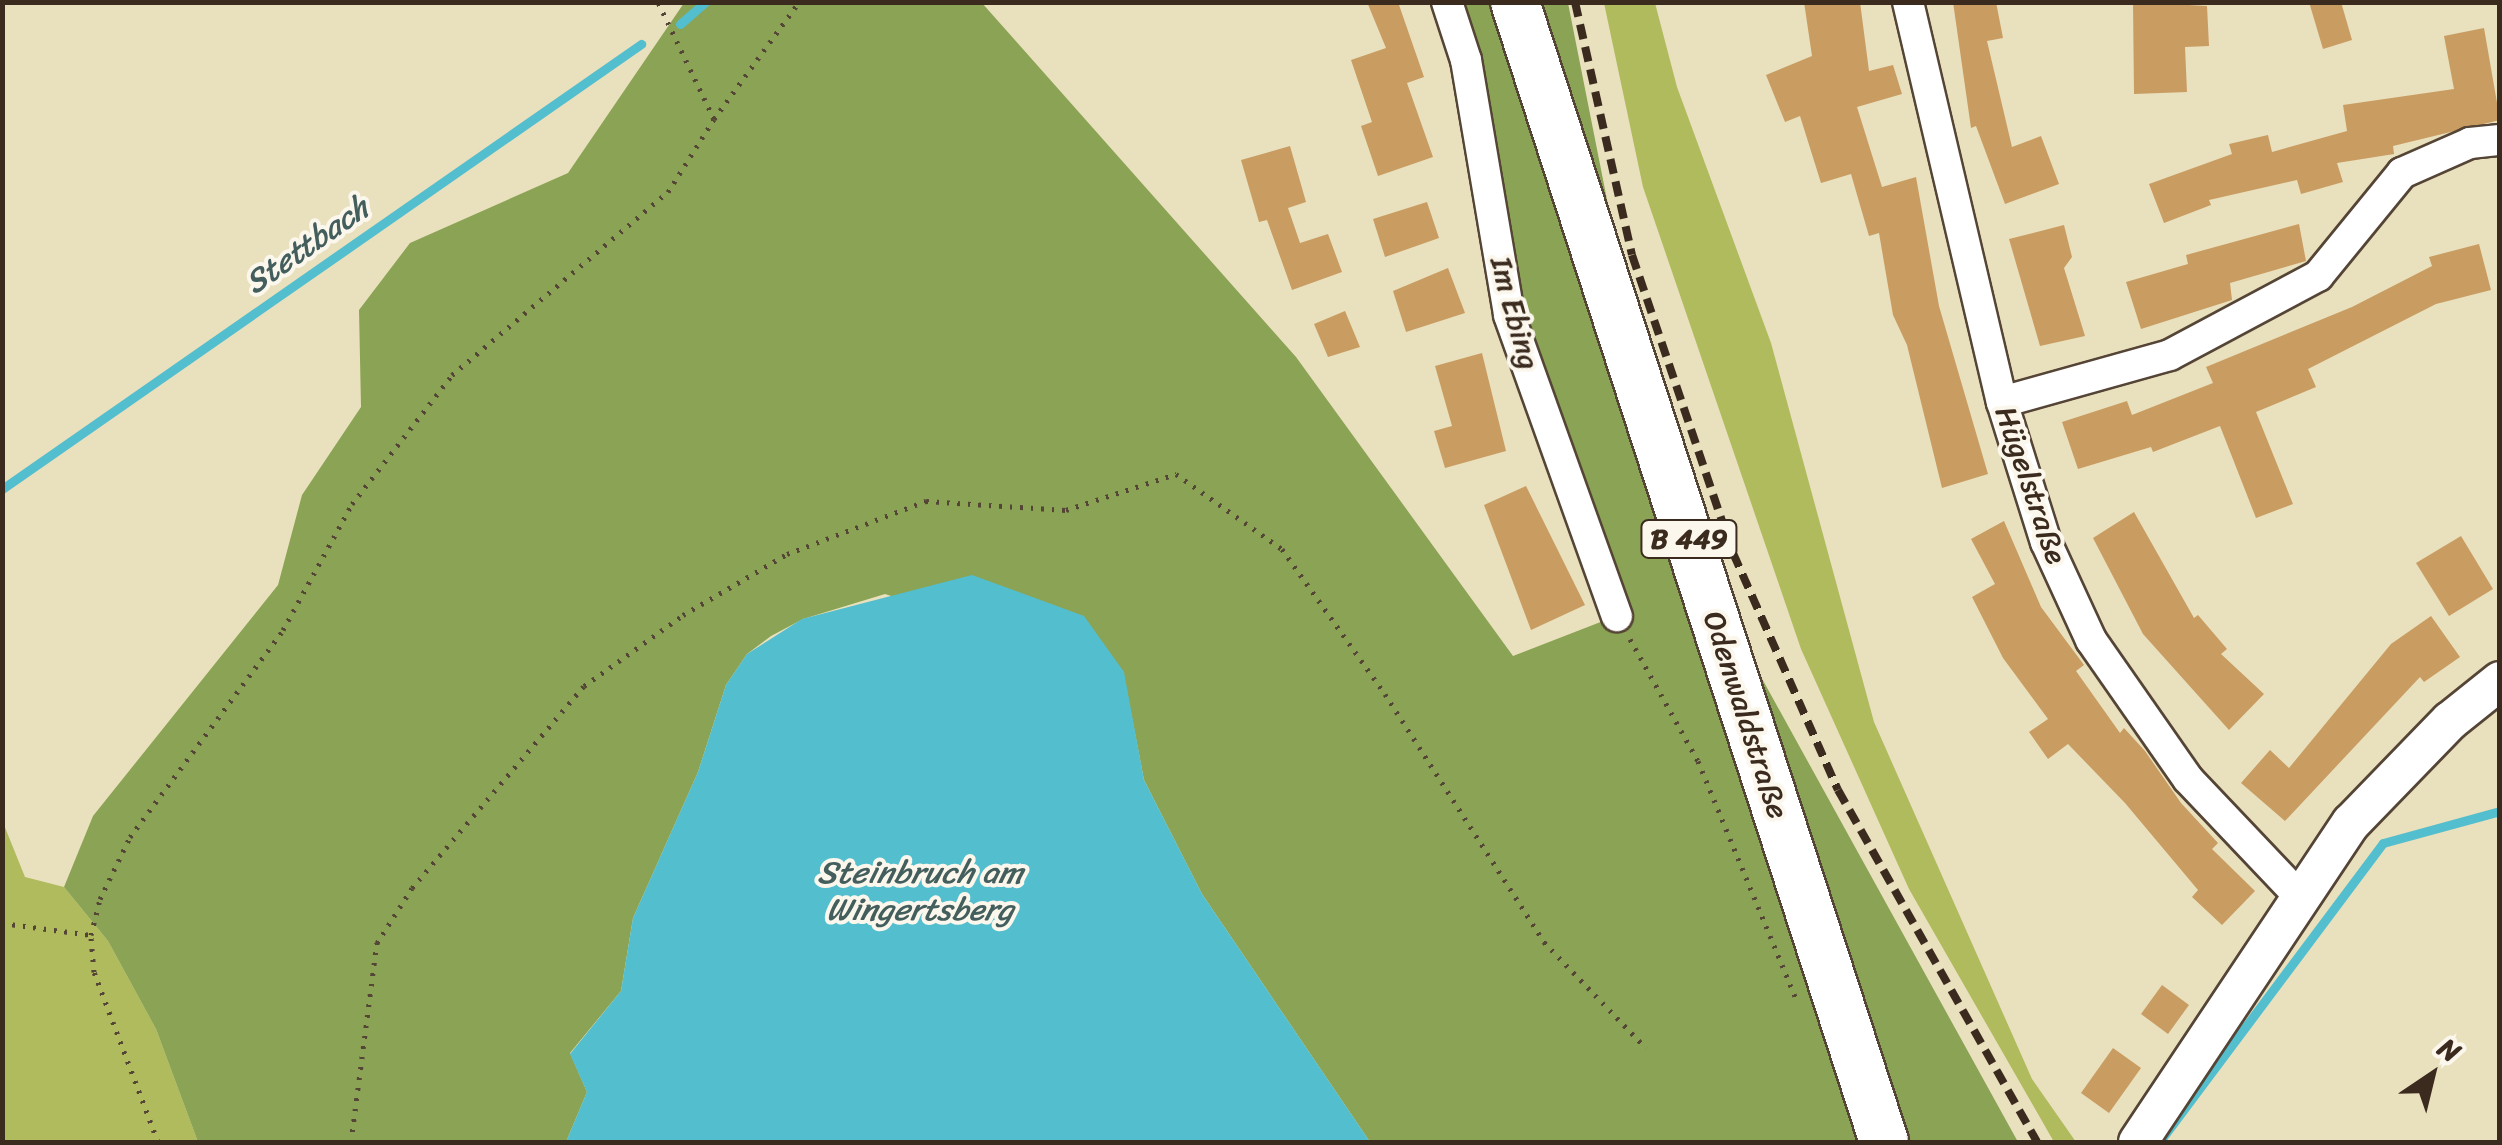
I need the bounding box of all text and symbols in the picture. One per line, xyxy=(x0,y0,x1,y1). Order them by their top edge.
water label: Stettbach xyxy=(237,189,377,303)
street label: Im Ebing xyxy=(1483,253,1547,373)
street label: Hügelstraße xyxy=(1987,401,2075,569)
road number: B 449 xyxy=(1639,516,1739,562)
street label: Odenwaldstraße xyxy=(1696,607,1796,823)
water label: Steinbruch am Wingertsberg xyxy=(817,855,1023,930)
text: N xyxy=(2427,1024,2471,1076)
north arrow xyxy=(2382,1025,2482,1125)

